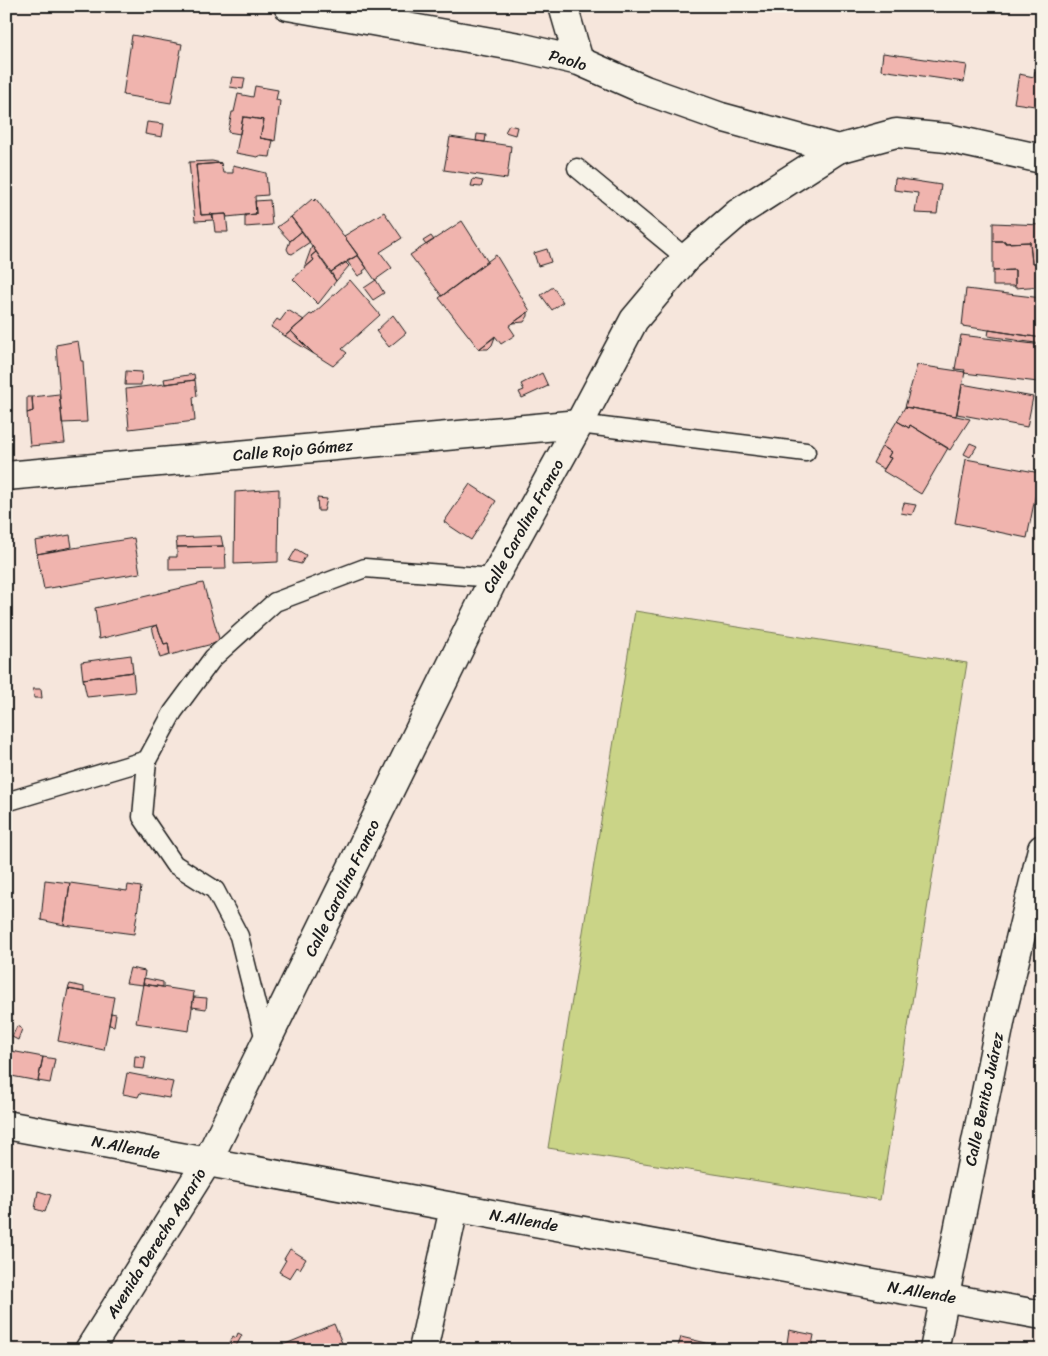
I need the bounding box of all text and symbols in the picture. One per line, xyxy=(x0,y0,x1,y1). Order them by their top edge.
street label: Paolo xyxy=(545,41,591,79)
street label: Calle Rojo Gómez xyxy=(232,430,355,470)
street label: Calle Carolina Franco xyxy=(474,453,572,599)
street label: Calle Carolina Franco xyxy=(296,814,388,962)
street label: Calle Benito Juárez xyxy=(956,1029,1012,1169)
street label: N.Allende xyxy=(89,1126,163,1168)
street label: Avenida Derecho Agrario xyxy=(97,1162,214,1325)
street label: N.Allende xyxy=(487,1200,561,1240)
street label: N.Allende xyxy=(885,1272,959,1312)

